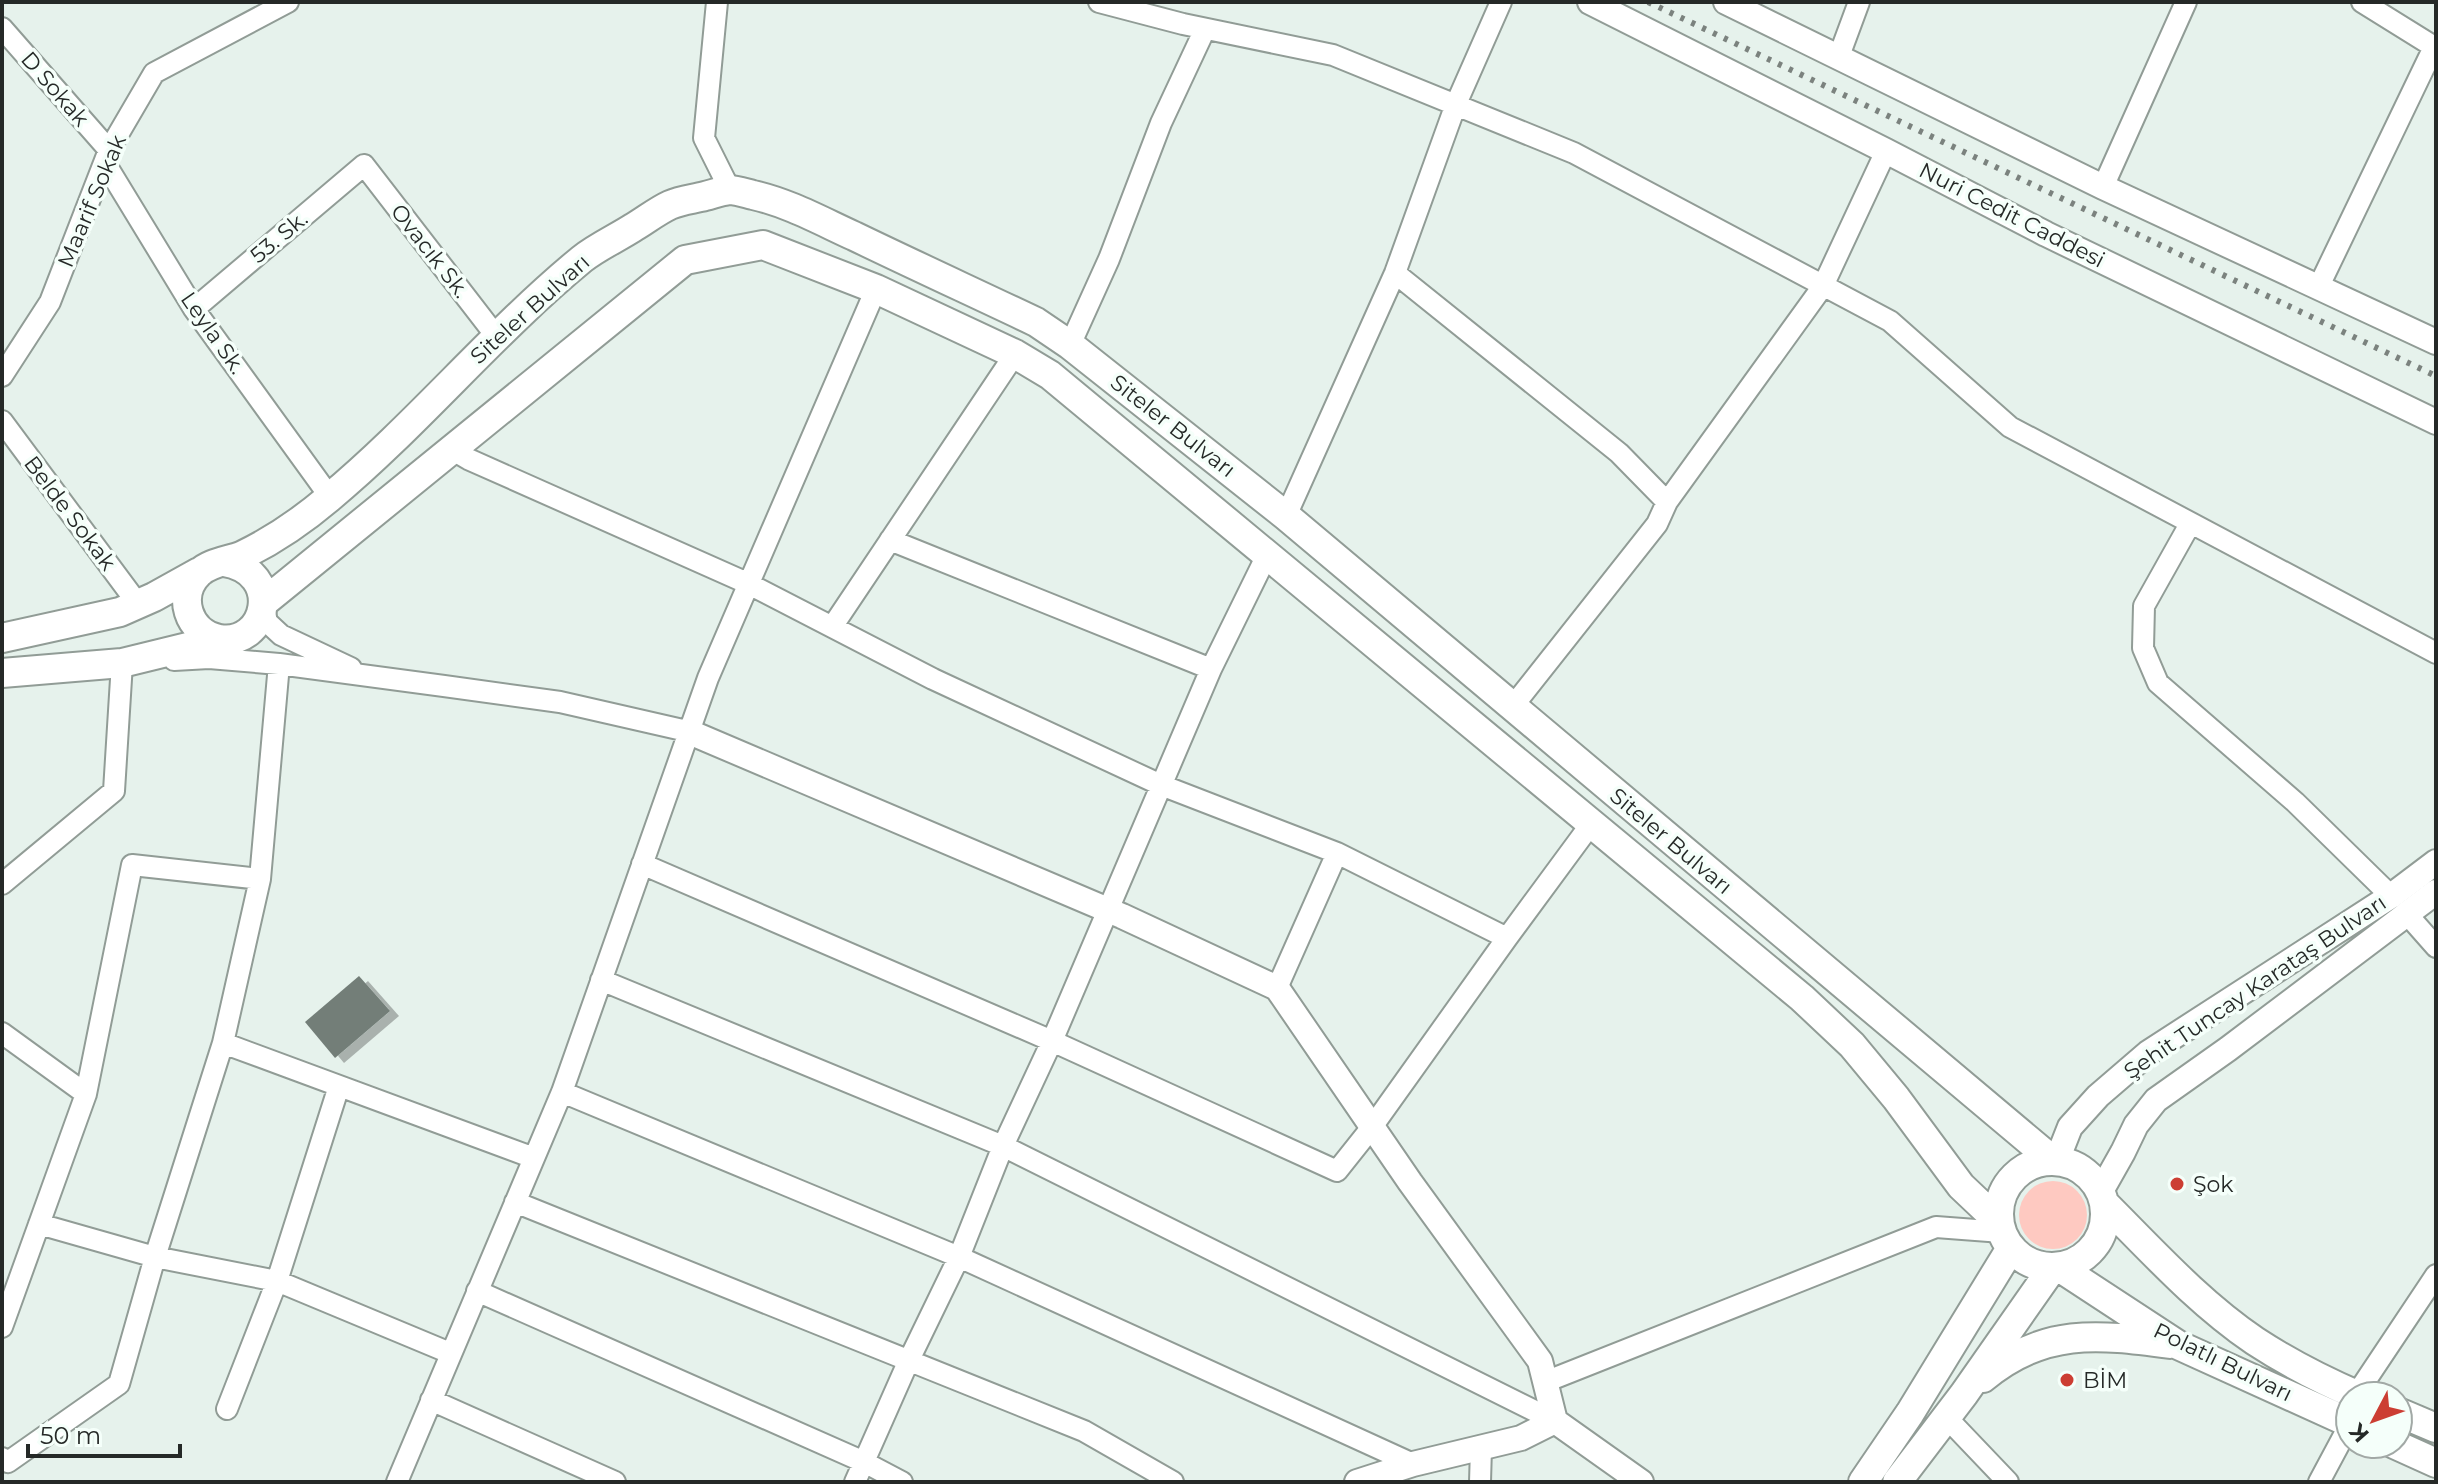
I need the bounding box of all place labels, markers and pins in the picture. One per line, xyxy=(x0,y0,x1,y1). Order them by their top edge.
place label: Şok xyxy=(2193,1171,2234,1198)
marker: Şok xyxy=(2168,1175,2186,1193)
place label: BİM xyxy=(2083,1367,2127,1394)
marker: BİM xyxy=(2058,1371,2076,1389)

